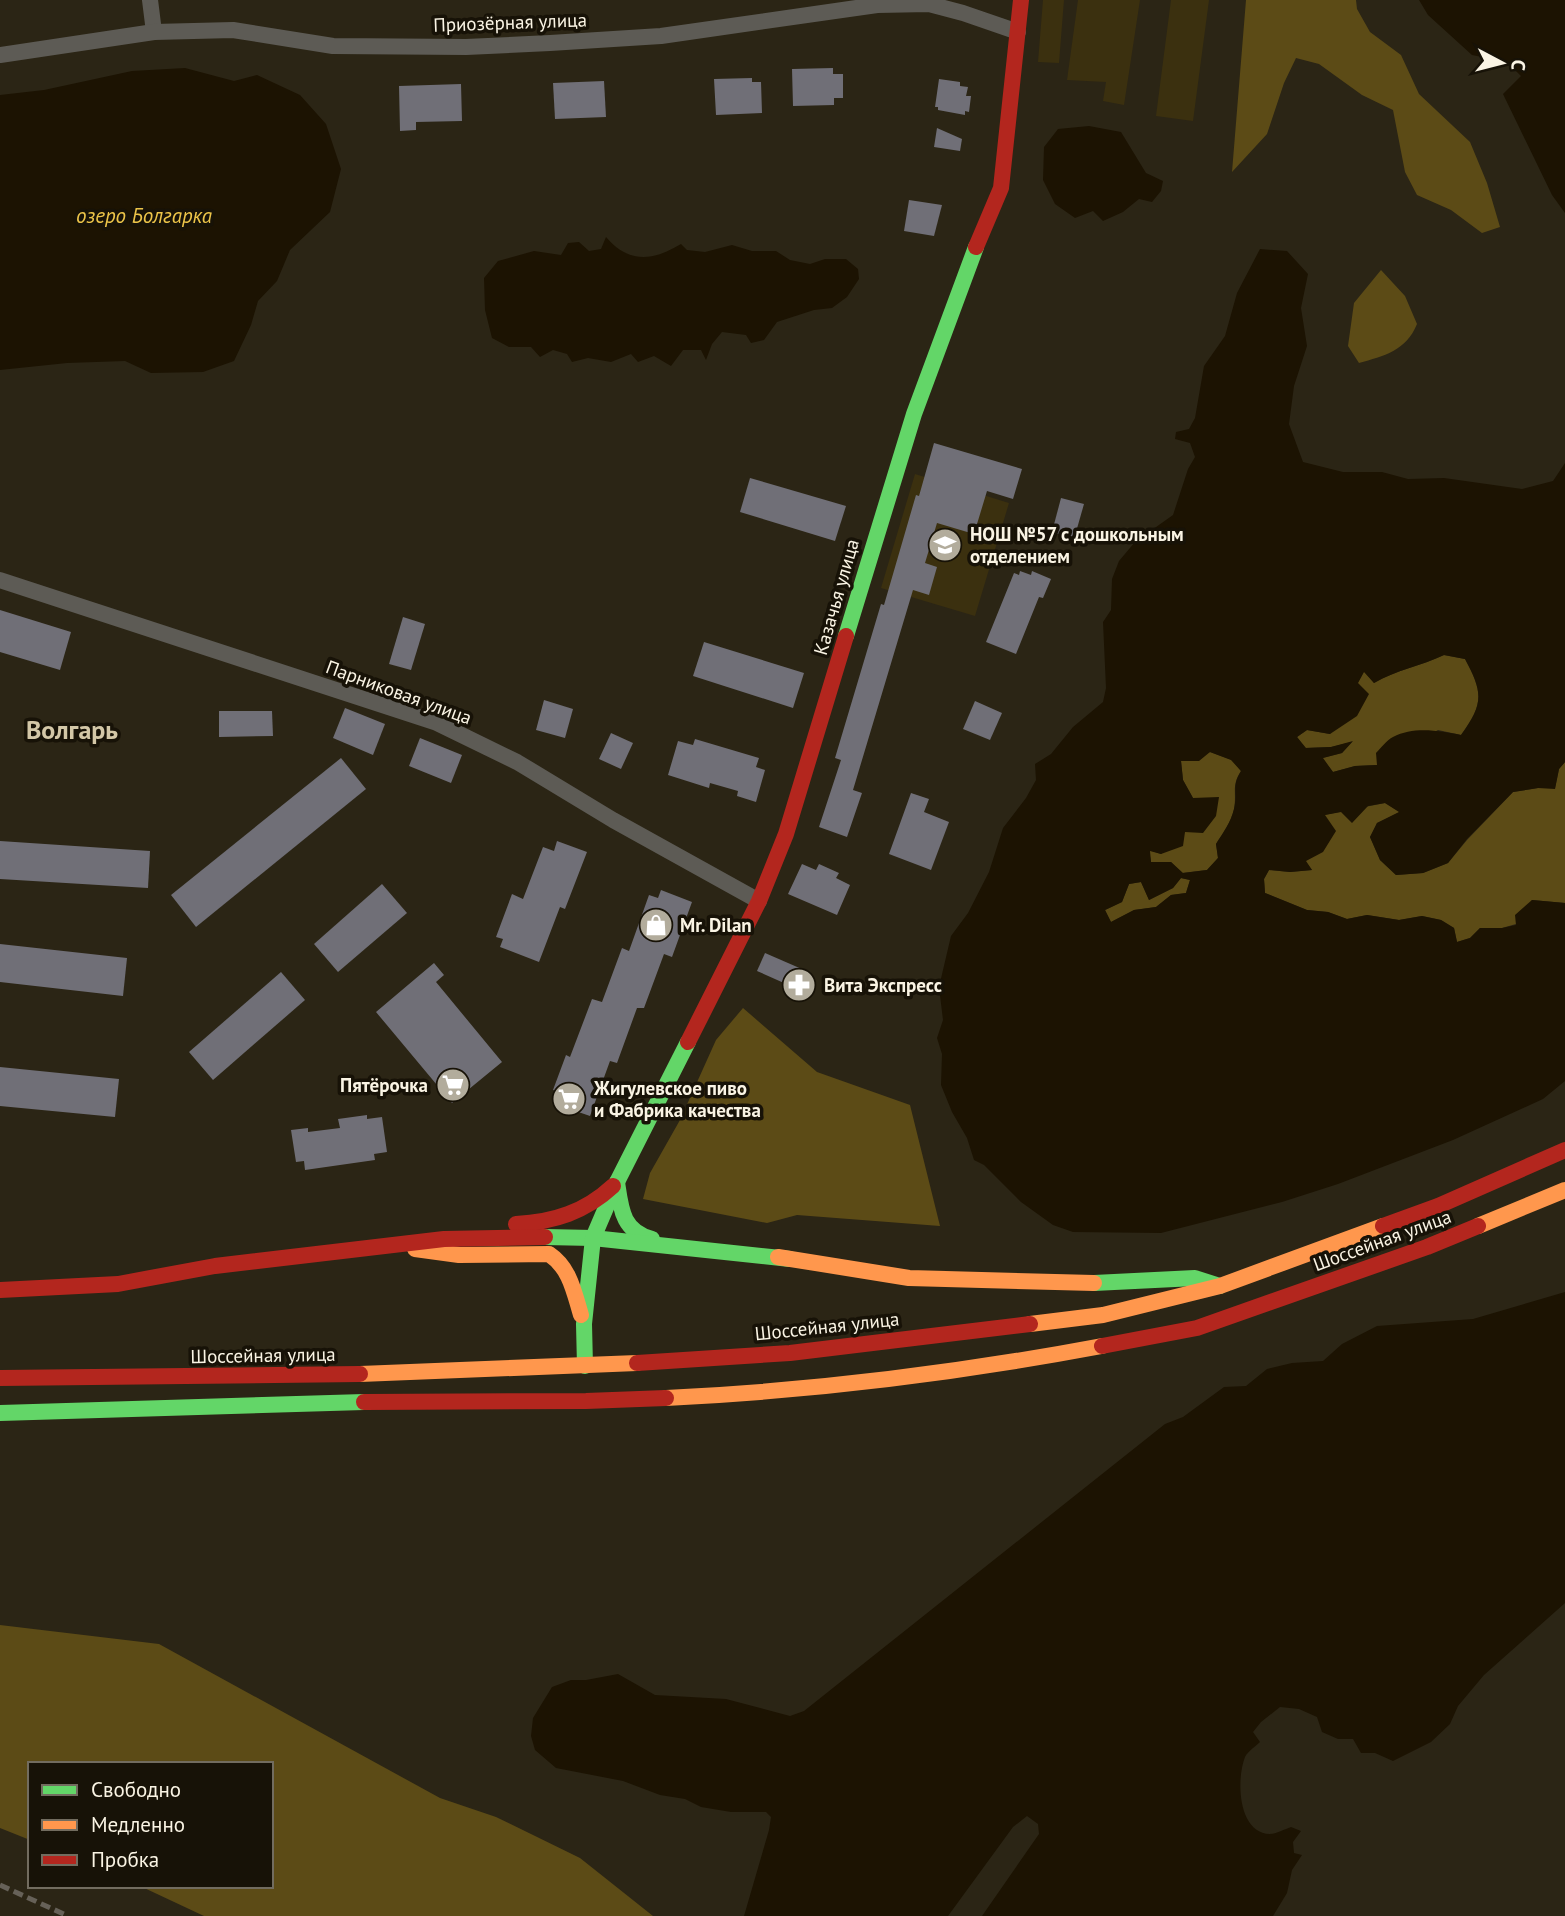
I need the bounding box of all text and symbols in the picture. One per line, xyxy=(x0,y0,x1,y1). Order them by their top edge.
street label: Приозёрная улица xyxy=(433,7,587,37)
north arrow xyxy=(1467,28,1537,98)
text: С xyxy=(1506,58,1531,72)
water label: озеро Болгарка xyxy=(76,202,213,229)
place label: НОШ №57 с дошкольным отделением xyxy=(970,522,1184,568)
school or university icon: НОШ №57 с дошкольным отделением xyxy=(926,526,964,564)
street label: Казачья улица xyxy=(808,536,864,658)
street label: Парниковая улица xyxy=(323,655,475,729)
district label: Волгарь xyxy=(26,713,118,746)
shop icon: Mr. Dilan xyxy=(637,906,675,944)
place label: Mr. Dilan xyxy=(680,913,752,937)
pharmacy icon: Вита Экспресс xyxy=(780,966,818,1004)
place label: Вита Экспресс xyxy=(824,973,942,997)
supermarket icon: Пятёрочка xyxy=(434,1066,472,1104)
place label: Пятёрочка xyxy=(340,1073,428,1097)
place label: Жигулевское пиво и Фабрика качества xyxy=(593,1076,761,1122)
supermarket icon: Жигулевское пиво и Фабрика качества xyxy=(550,1080,588,1118)
street label: Шоссейная улица xyxy=(1310,1204,1454,1276)
street label: Шоссейная улица xyxy=(754,1306,900,1346)
street label: Шоссейная улица xyxy=(190,1342,336,1368)
legend xyxy=(28,1762,273,1888)
text: Свободно xyxy=(91,1776,181,1803)
text: Медленно xyxy=(91,1811,185,1838)
text: Пробка xyxy=(91,1846,159,1873)

